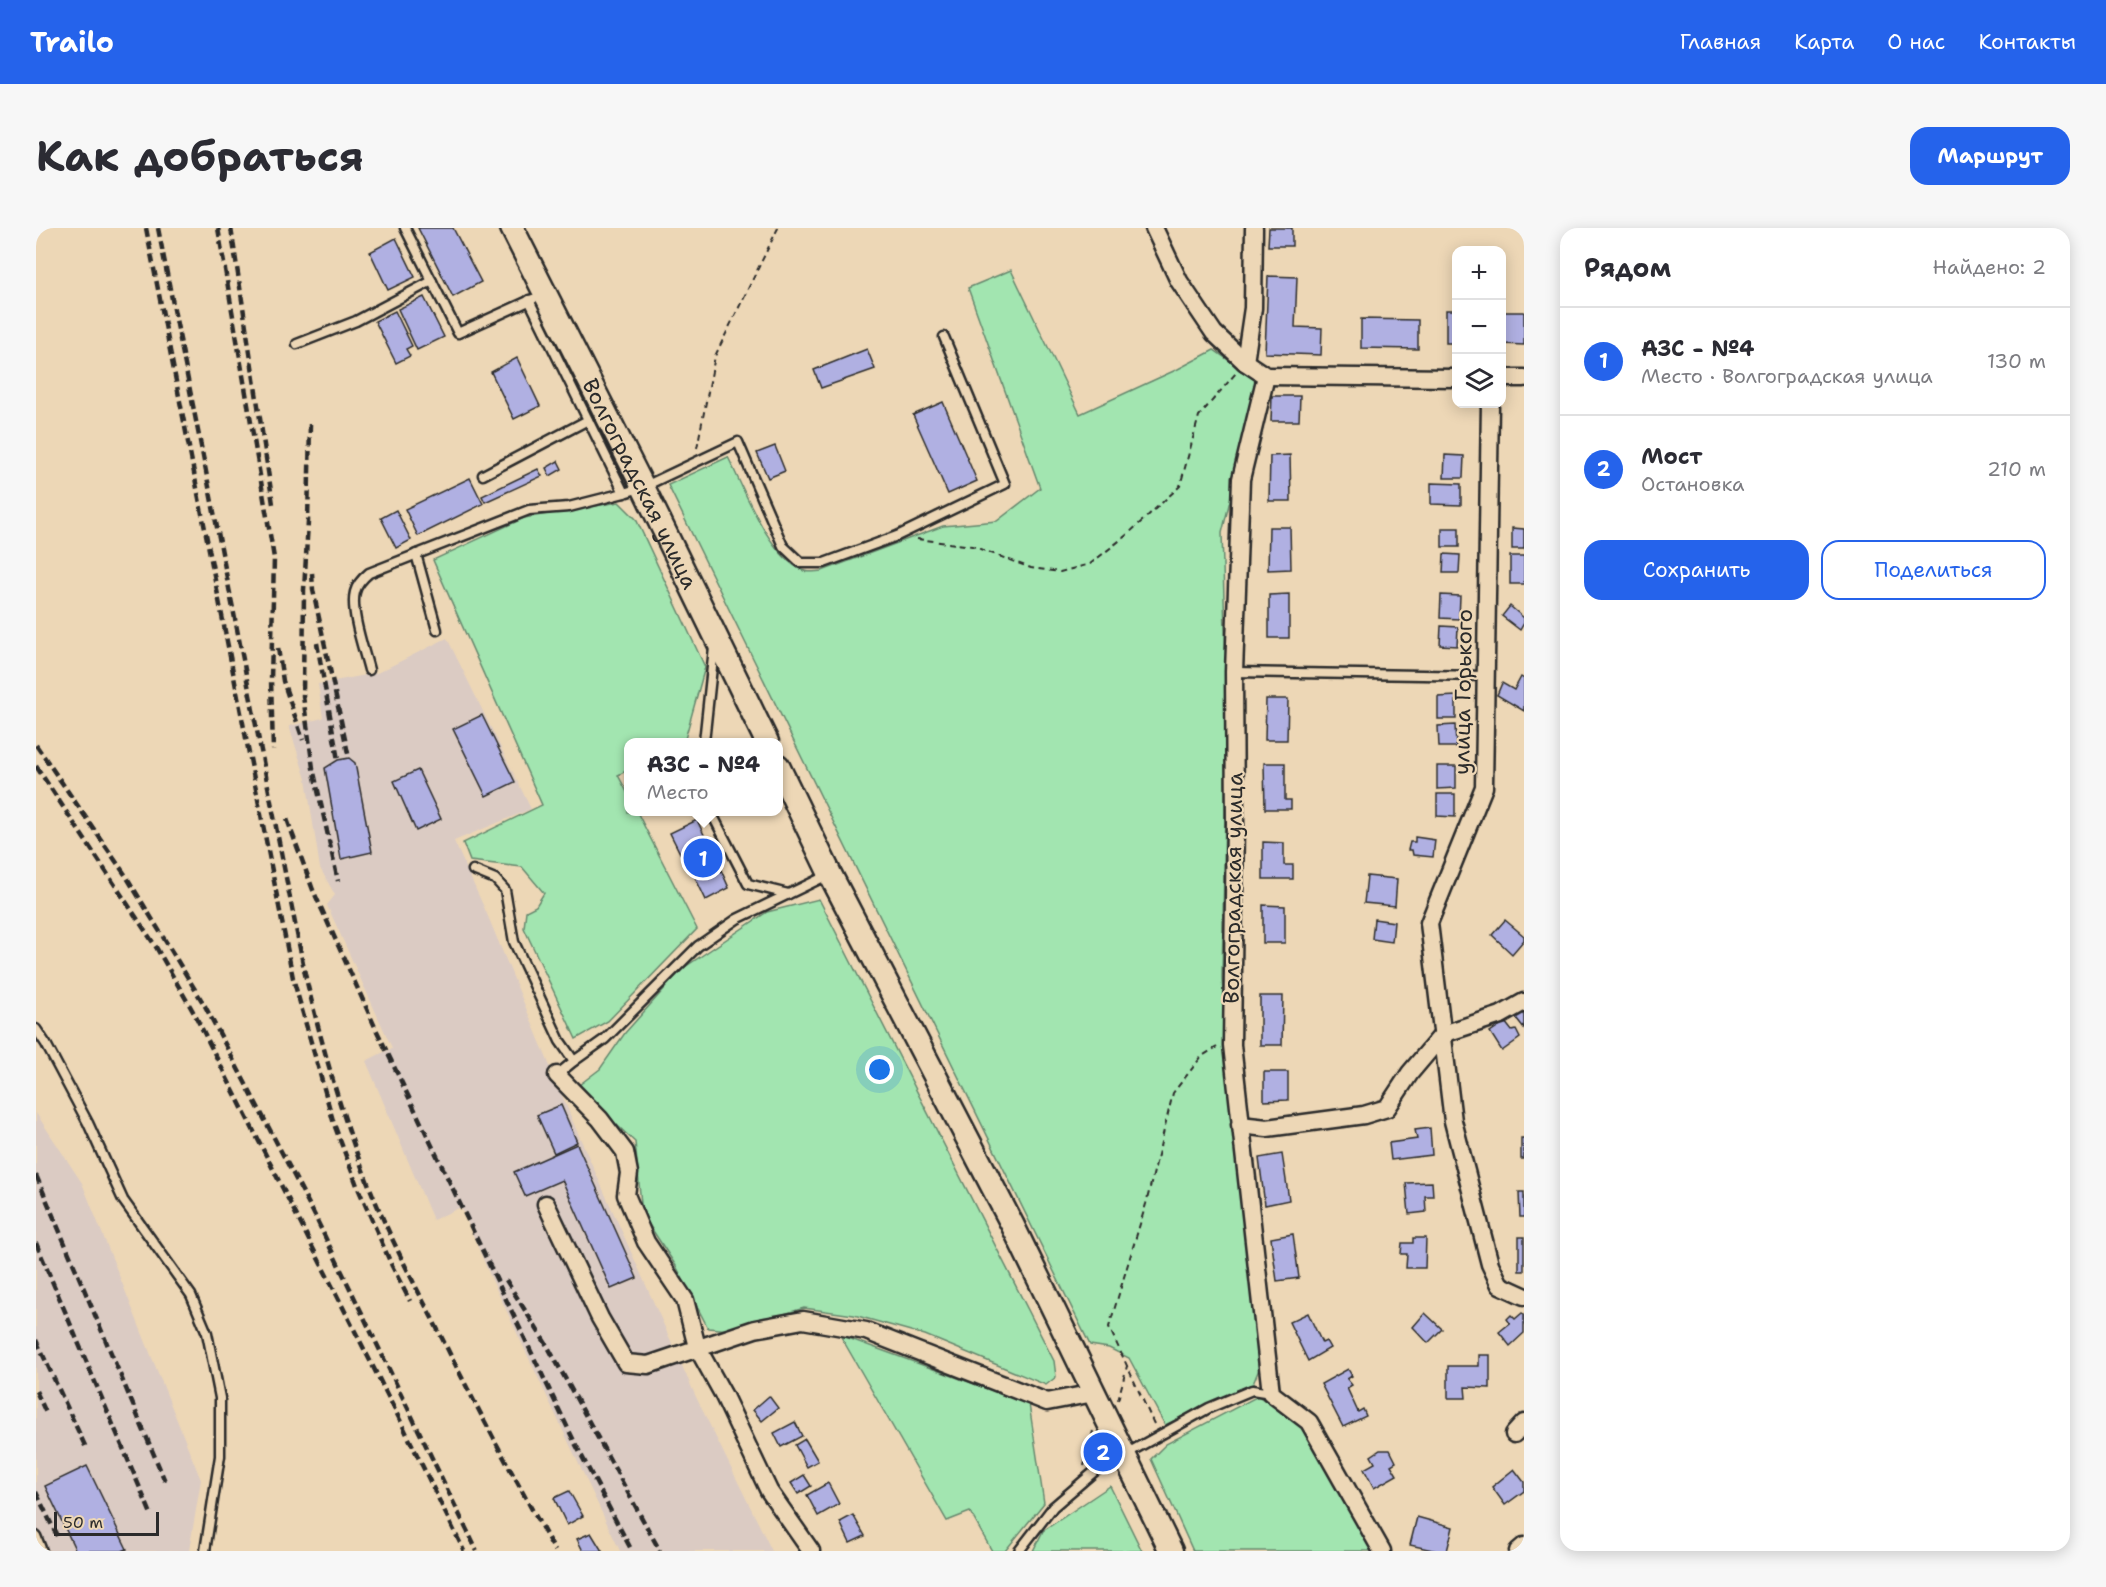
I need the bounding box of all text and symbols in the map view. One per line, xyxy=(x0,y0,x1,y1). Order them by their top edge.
text: Trailo xyxy=(30,23,114,61)
text: Главная xyxy=(1680,28,1761,56)
text: Карта xyxy=(1794,28,1854,56)
text: О нас xyxy=(1887,28,1945,56)
text: Контакты xyxy=(1978,28,2076,56)
button: Маршрут xyxy=(1910,127,2070,185)
text: Как добраться xyxy=(36,128,364,184)
map controls xyxy=(1452,246,1506,408)
button: + xyxy=(1452,246,1506,300)
text: Рядом xyxy=(1584,250,1671,285)
text: Найдено: 2 xyxy=(1933,254,2046,280)
button: − xyxy=(1452,300,1506,354)
text: АЗС - №4 xyxy=(1641,334,1755,363)
text: 1 xyxy=(1599,348,1608,374)
text: 130 m xyxy=(1987,348,2046,374)
button: layers xyxy=(1452,354,1506,408)
text: Место · Волгоградская улица xyxy=(1641,363,1933,389)
street label: Волгоградская улица xyxy=(576,373,705,594)
text: Мост xyxy=(1641,442,1702,471)
text: 2 xyxy=(1597,456,1611,482)
text: 210 m xyxy=(1987,456,2046,482)
text: Остановка xyxy=(1641,471,1745,497)
button: Сохранить xyxy=(1584,540,1809,600)
button: Поделиться xyxy=(1821,540,2046,600)
street label: улица Горького xyxy=(1447,609,1479,775)
popup xyxy=(624,738,783,816)
text: АЗС - №4 xyxy=(647,750,760,779)
street label: Волгоградская улица xyxy=(1216,772,1250,1004)
text: Место xyxy=(647,779,709,805)
pin: 1 xyxy=(684,836,722,880)
your location xyxy=(865,1055,894,1084)
pin: 2 xyxy=(1084,1430,1122,1474)
scale bar xyxy=(54,1509,159,1536)
text: 50 m xyxy=(63,1512,103,1533)

